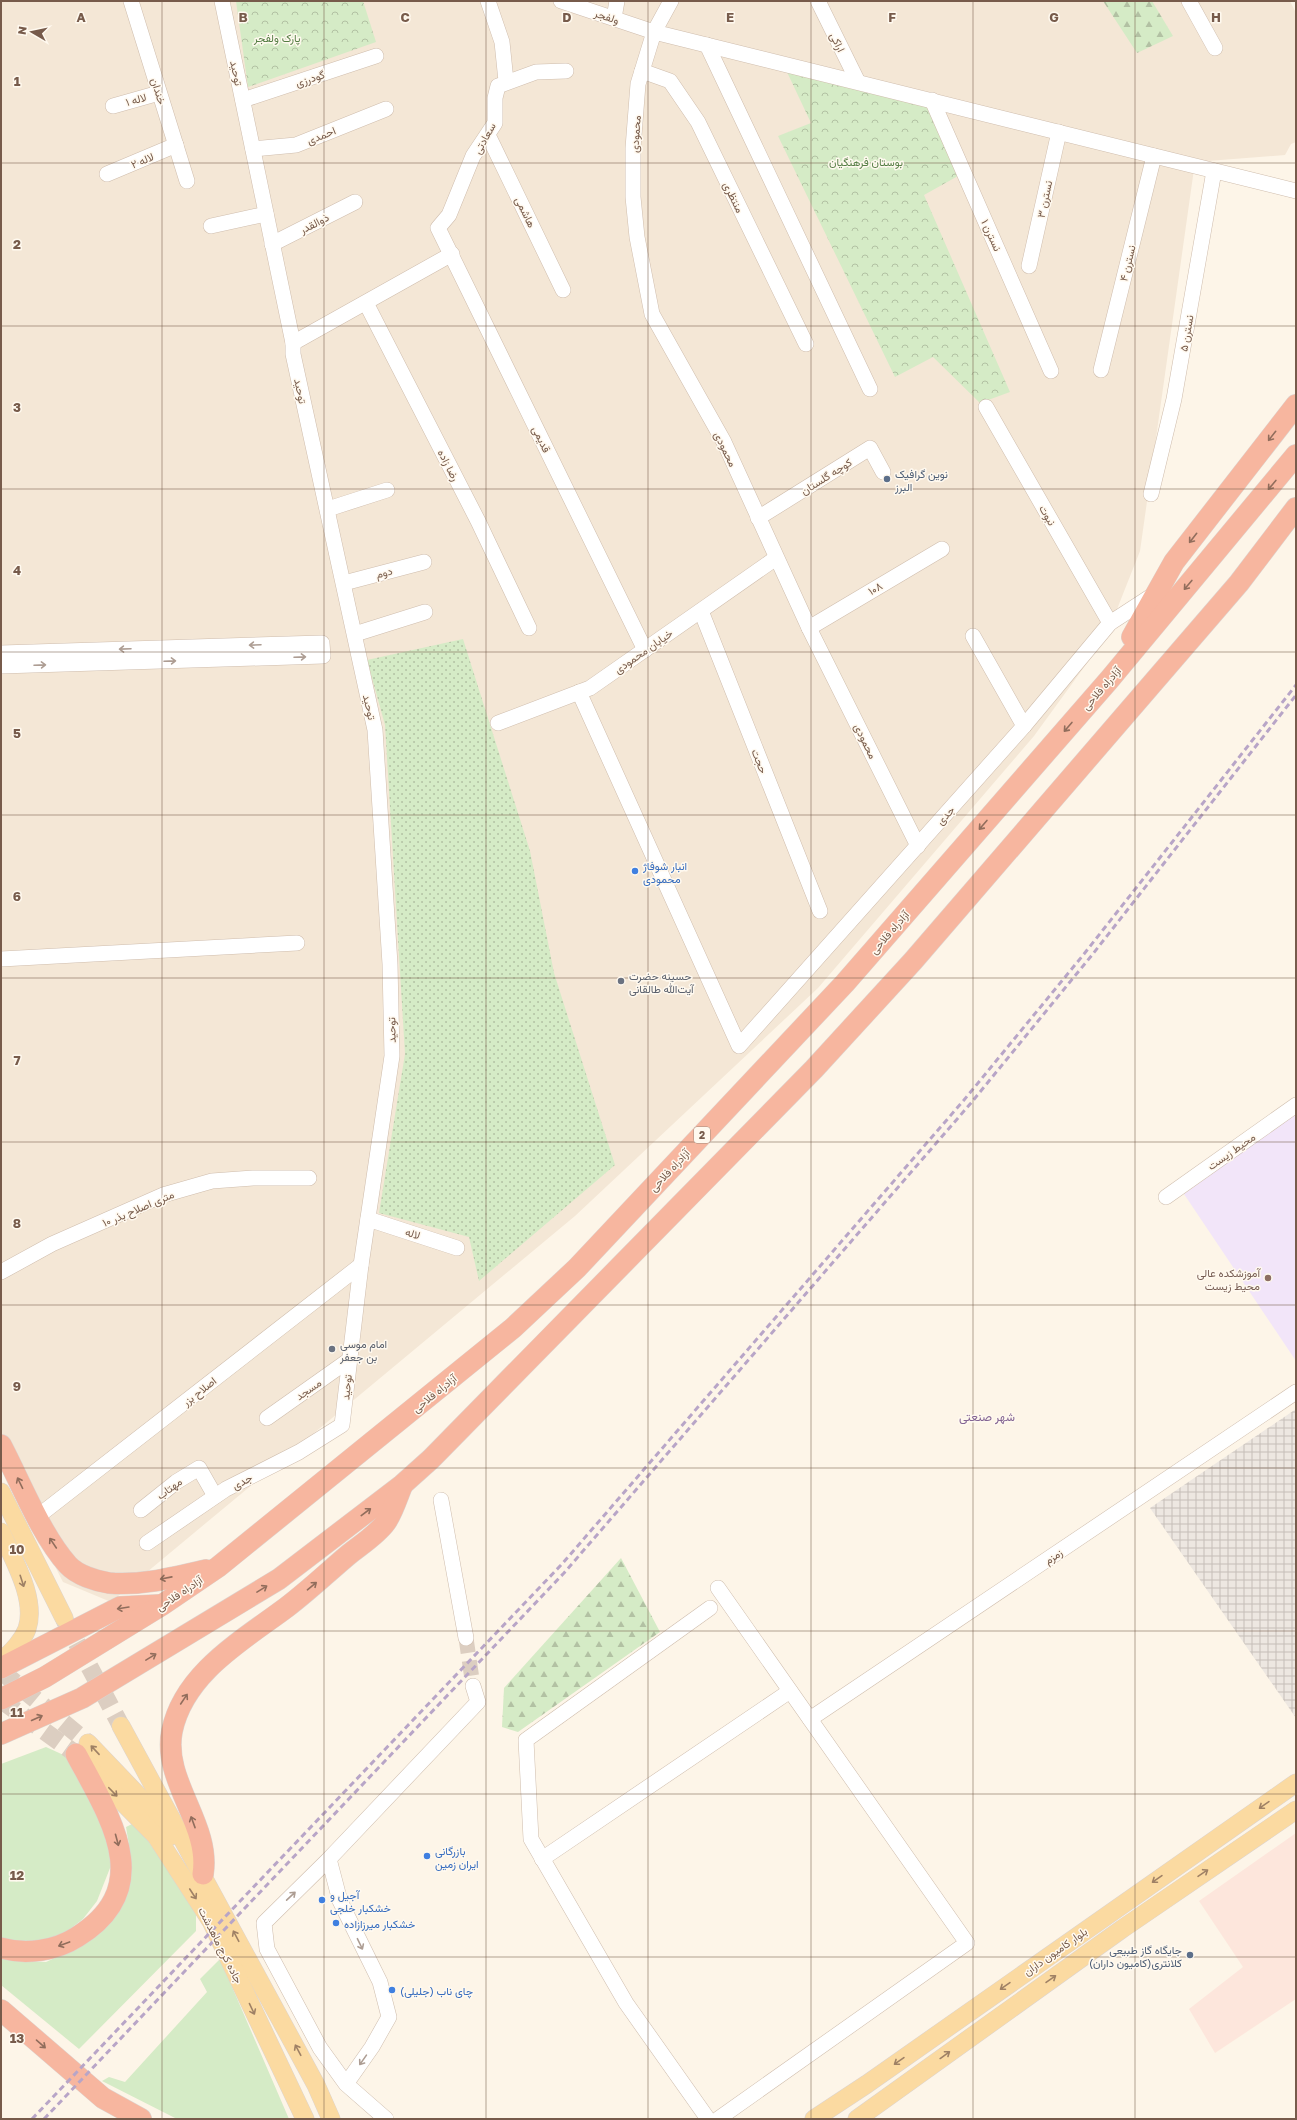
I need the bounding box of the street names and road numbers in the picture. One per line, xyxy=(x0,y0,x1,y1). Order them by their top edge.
street label: ولفجر xyxy=(592,6,621,27)
street label: اراکی xyxy=(827,30,848,54)
street label: توحید xyxy=(227,59,246,88)
street label: گودرزی xyxy=(294,67,327,90)
street label: خندان xyxy=(149,76,169,106)
street label: لاله ۱ xyxy=(124,90,148,108)
street label: محمودی xyxy=(627,115,644,153)
street label: سعادتی xyxy=(470,120,499,156)
street label: احمدی xyxy=(305,123,338,148)
street label: لاله ۲ xyxy=(129,149,155,171)
street label: منتظری xyxy=(720,179,747,215)
street label: نسترن ۳ xyxy=(1034,179,1055,219)
street label: هاشمی xyxy=(512,194,539,230)
street label: ذوالقدر xyxy=(296,210,331,237)
street label: نسترن ۱ xyxy=(978,217,1005,253)
street label: نسترن ۴ xyxy=(1116,244,1139,283)
street label: نسترن ۵ xyxy=(1176,314,1197,353)
street label: توحید xyxy=(291,377,310,406)
street label: قدیمی xyxy=(529,424,554,455)
street label: محمودی xyxy=(711,429,740,469)
street label: رضا زاده xyxy=(435,447,463,484)
street label: کوچه گلستان xyxy=(798,455,855,499)
street label: نبوت xyxy=(1036,502,1059,528)
street label: دوم xyxy=(374,564,394,582)
street label: ۱۰۸ xyxy=(866,579,885,597)
street label: خیابان محمودی xyxy=(611,626,675,677)
street label: آزادراه فلاحی xyxy=(1079,663,1125,713)
street label: توحید xyxy=(360,693,379,722)
street label: محمودی xyxy=(851,721,880,761)
street label: حجت xyxy=(748,747,771,775)
street label: جدی xyxy=(933,803,958,828)
street label: آزادراه فلاحی xyxy=(867,907,913,957)
street label: توحید xyxy=(384,1017,399,1043)
road number: 2 xyxy=(694,1127,710,1143)
street label: محیط زیست xyxy=(1205,1130,1258,1173)
street label: آزادراه فلاحی xyxy=(646,1145,694,1194)
street label: ۱۰ متری اصلاح بذر xyxy=(100,1187,177,1231)
street label: لاله xyxy=(404,1224,422,1242)
street label: آزادراه فلاحی xyxy=(409,1370,460,1416)
street label: توحید xyxy=(338,1373,355,1400)
street label: اصلاح بزر xyxy=(179,1374,220,1411)
street label: مسجد xyxy=(293,1375,324,1403)
street label: جدی xyxy=(230,1470,255,1493)
street label: مهتاب xyxy=(154,1474,185,1502)
street label: زمزم xyxy=(1042,1545,1066,1568)
street label: آزادراه فلاحی xyxy=(153,1572,206,1614)
street label: جاده کرج ماهدشت xyxy=(194,1905,246,1986)
street label: بلوار کامیون داران xyxy=(1021,1924,1090,1979)

